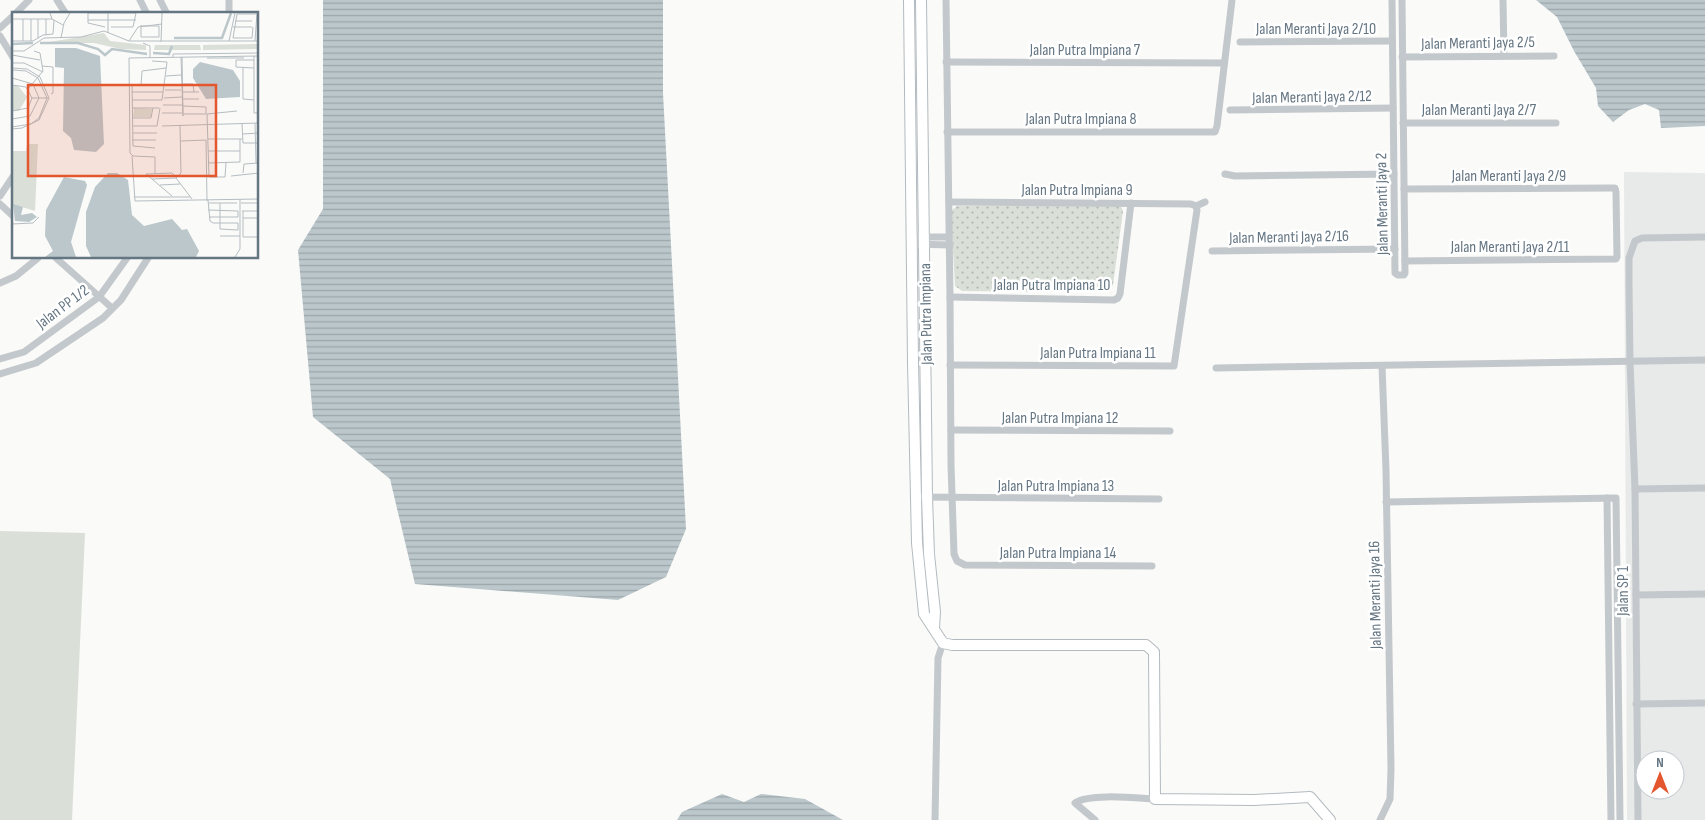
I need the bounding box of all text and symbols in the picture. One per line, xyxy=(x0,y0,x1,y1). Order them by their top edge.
inset map xyxy=(12,12,259,259)
street label: Jalan Meranti Jaya 2/10 xyxy=(1255,20,1376,39)
street label: Jalan Meranti Jaya 2/5 xyxy=(1420,33,1535,54)
street label: Jalan Putra Impiana 7 xyxy=(1029,41,1141,60)
street label: Jalan Meranti Jaya 2/12 xyxy=(1251,87,1372,108)
street label: Jalan Meranti Jaya 2/7 xyxy=(1421,101,1537,120)
street label: Jalan Putra Impiana 8 xyxy=(1024,110,1137,129)
street label: Jalan Meranti Jaya 2 xyxy=(1372,153,1393,256)
street label: Jalan Meranti Jaya 2/9 xyxy=(1451,167,1566,186)
street label: Jalan Putra Impiana 9 xyxy=(1020,181,1133,200)
street label: Jalan Meranti Jaya 2/16 xyxy=(1228,227,1349,248)
street label: Jalan Meranti Jaya 2/11 xyxy=(1450,238,1570,257)
street label: Jalan Putra Impiana xyxy=(916,263,937,366)
street label: Jalan Putra Impiana 10 xyxy=(993,276,1110,295)
street label: Jalan PP 1/2 xyxy=(32,281,93,334)
street label: Jalan Putra Impiana 11 xyxy=(1039,344,1156,363)
street label: Jalan Putra Impiana 12 xyxy=(1001,409,1118,428)
street label: Jalan Putra Impiana 13 xyxy=(997,477,1114,496)
street label: Jalan Meranti Jaya 16 xyxy=(1365,541,1386,650)
street label: Jalan Putra Impiana 14 xyxy=(999,544,1117,563)
street label: Jalan SP 1 xyxy=(1614,566,1633,617)
north arrow xyxy=(1635,750,1685,800)
text: N xyxy=(1656,754,1664,771)

